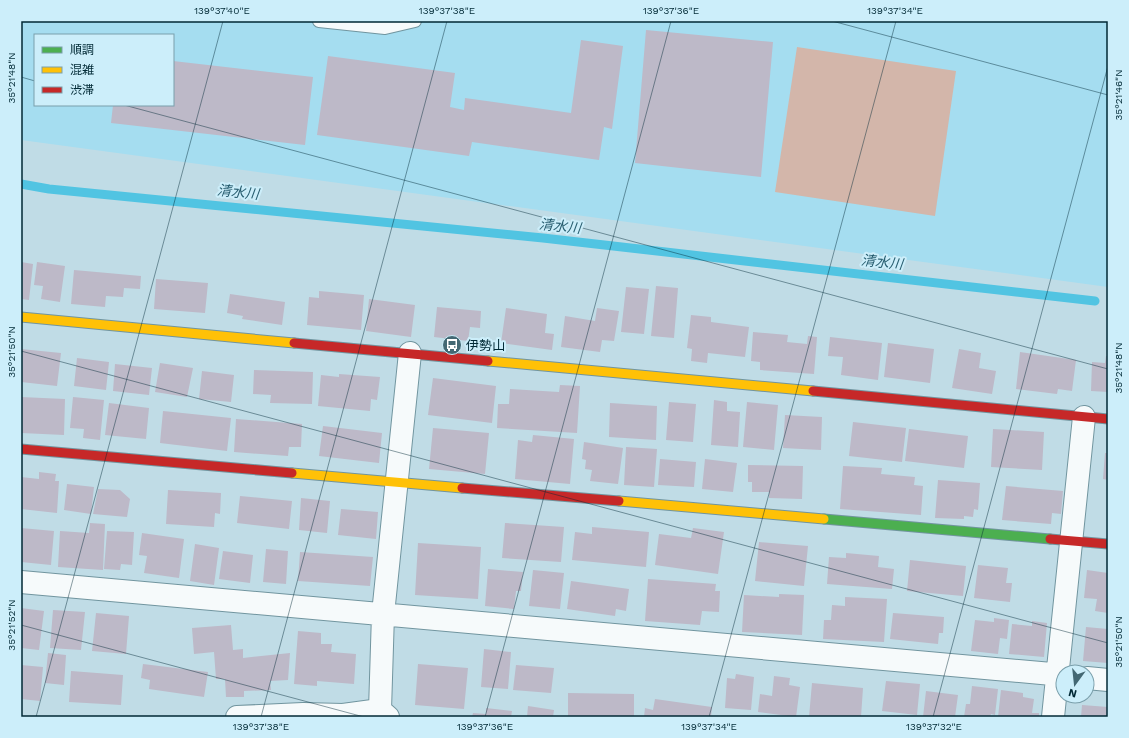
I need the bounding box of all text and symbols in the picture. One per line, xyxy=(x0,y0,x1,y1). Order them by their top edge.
text: 139°37'40"E xyxy=(194,5,250,16)
text: 139°37'38"E xyxy=(419,5,475,16)
text: 139°37'36"E xyxy=(643,5,699,16)
text: 139°37'34"E xyxy=(867,5,923,16)
legend xyxy=(34,34,174,106)
text: 順調 xyxy=(70,43,94,57)
text: 35°21'48"N xyxy=(6,52,17,104)
text: 混雑 xyxy=(70,63,94,77)
text: 35°21'46"N xyxy=(1113,70,1124,120)
text: 渋滞 xyxy=(70,83,94,97)
water label: 清水川 xyxy=(216,182,262,202)
water label: 清水川 xyxy=(538,216,584,236)
water label: 清水川 xyxy=(860,252,906,272)
text: 35°21'50"N xyxy=(6,326,17,378)
bus stop icon: 伊勢山 xyxy=(441,334,463,356)
place label: 伊勢山 xyxy=(466,338,505,353)
text: 35°21'48"N xyxy=(1113,342,1124,394)
text: 35°21'52"N xyxy=(6,599,17,651)
text: 35°21'50"N xyxy=(1113,616,1124,668)
north arrow xyxy=(1055,664,1095,704)
text: N xyxy=(1067,686,1078,701)
text: 139°37'38"E xyxy=(233,721,289,732)
text: 139°37'36"E xyxy=(457,721,513,732)
text: 139°37'34"E xyxy=(681,721,737,732)
text: 139°37'32"E xyxy=(906,721,962,732)

